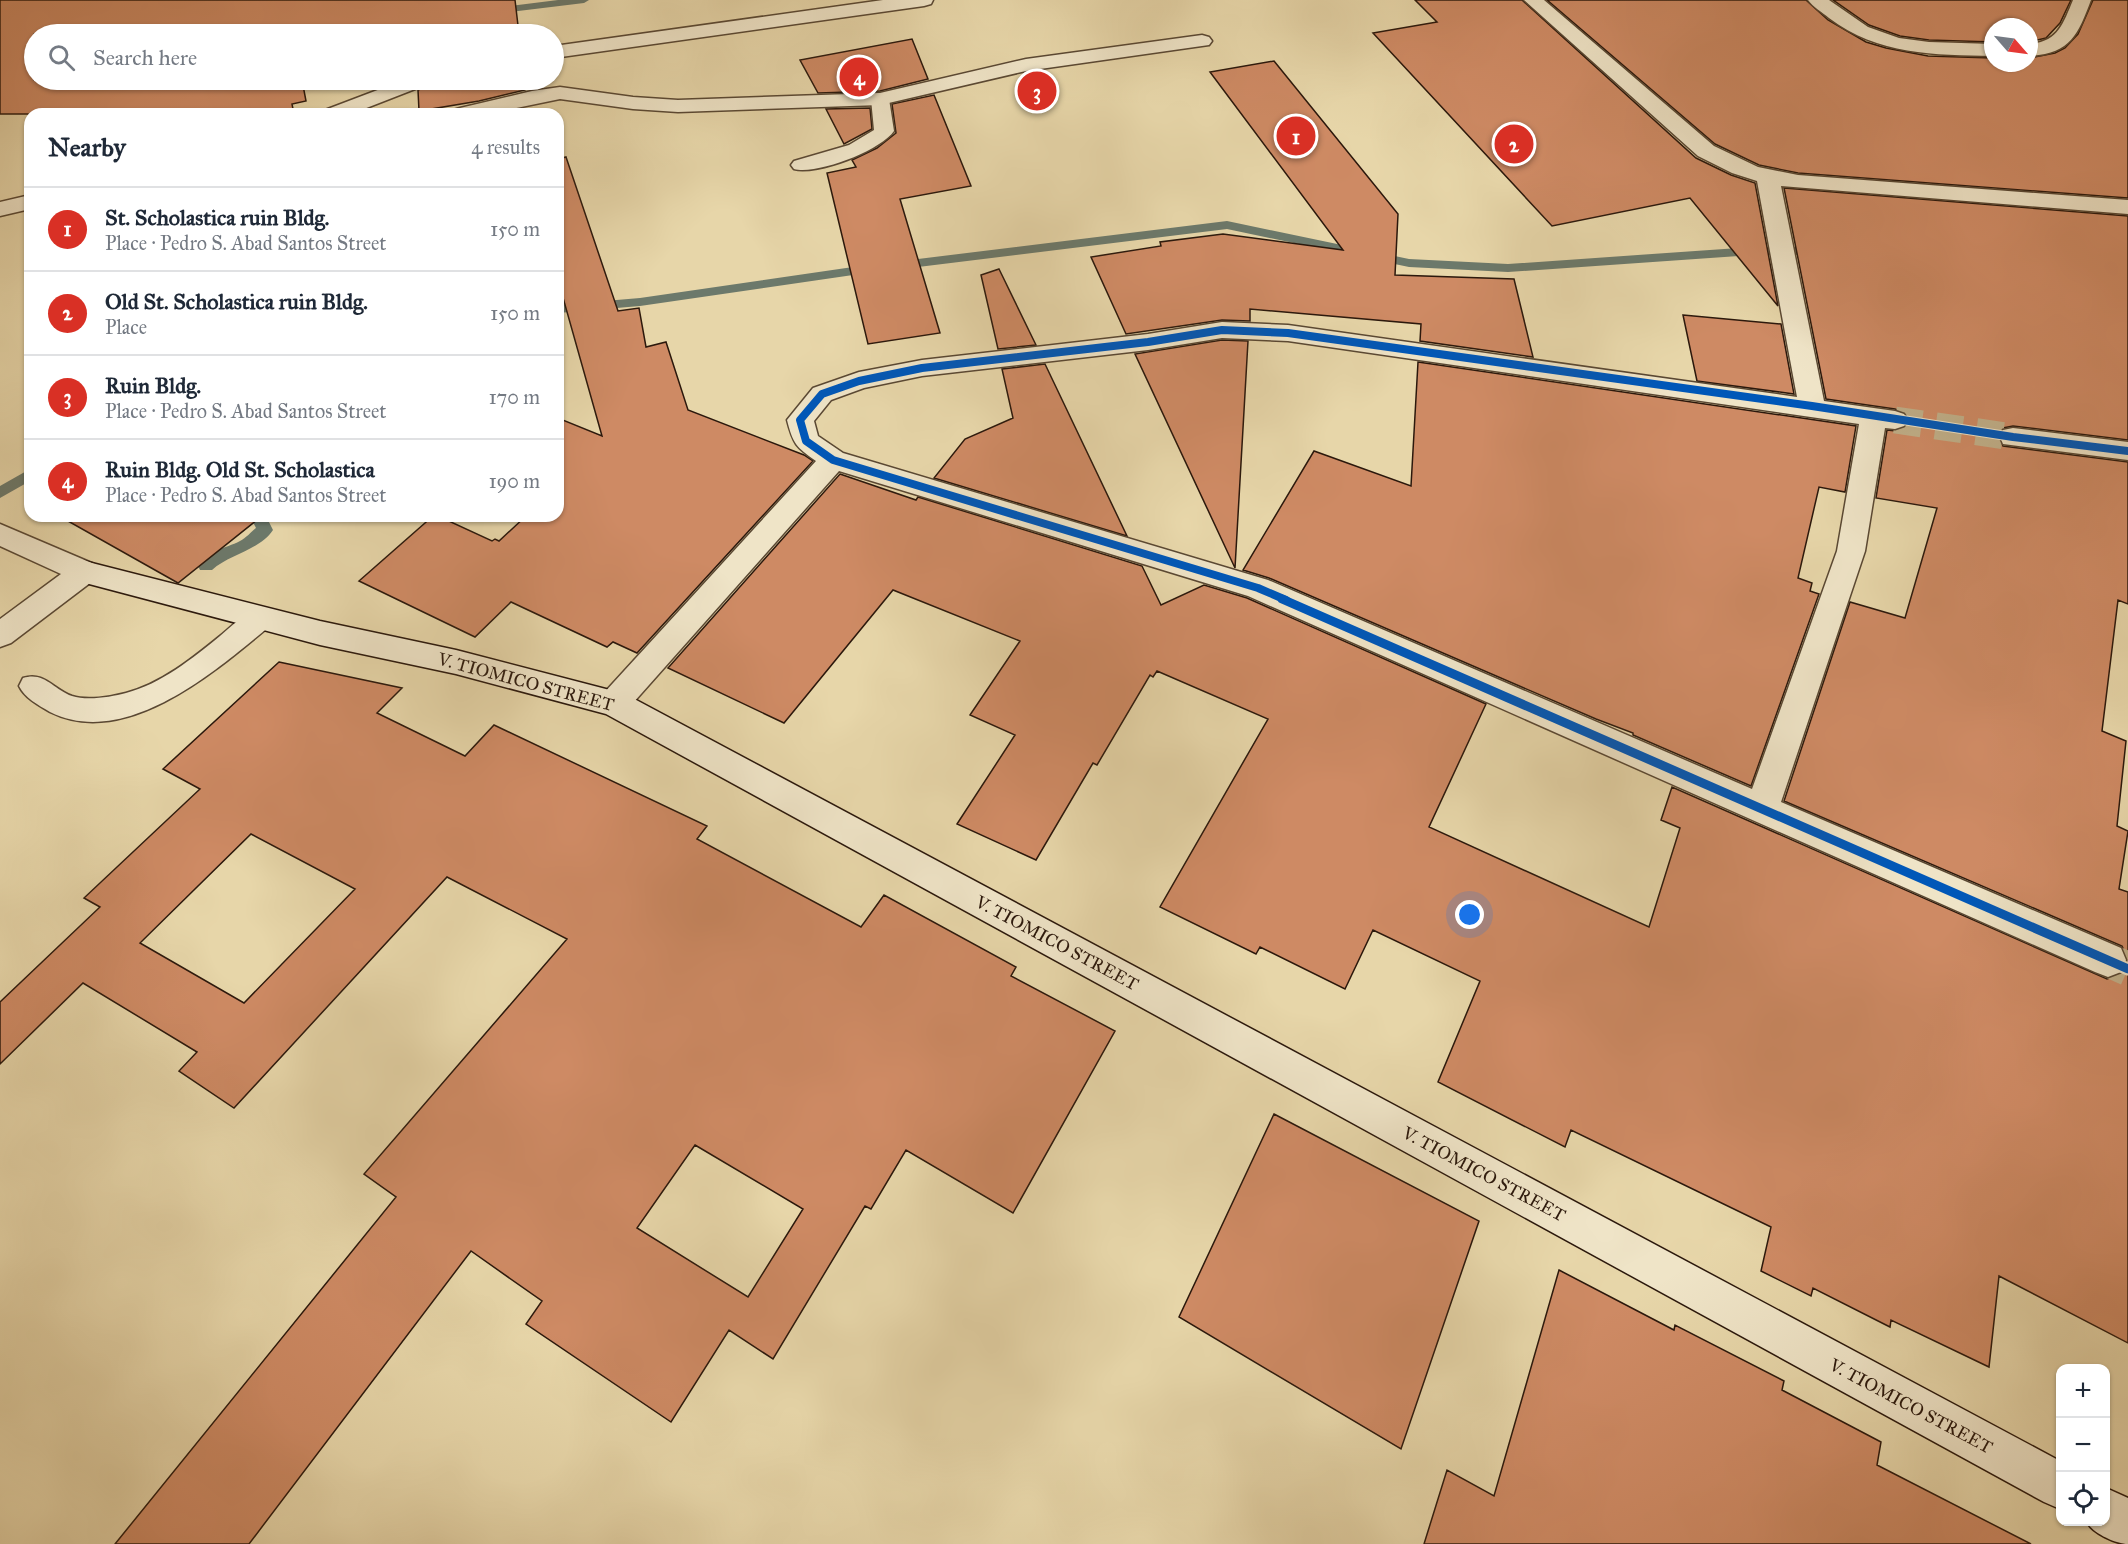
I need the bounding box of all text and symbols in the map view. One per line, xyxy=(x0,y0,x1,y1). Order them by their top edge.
north arrow xyxy=(1984,18,2038,72)
search box xyxy=(24,24,564,90)
icon: search xyxy=(45,41,78,74)
text: Search here xyxy=(93,44,197,71)
pin: 4 xyxy=(840,54,878,100)
pin: 3 xyxy=(1018,68,1056,113)
pin: 1 xyxy=(1276,114,1316,158)
pin: 2 xyxy=(1494,122,1534,166)
text: Nearby xyxy=(48,131,126,163)
text: 4 results xyxy=(471,135,540,159)
text: St. Scholastica ruin Bldg. xyxy=(105,204,329,231)
text: 1 xyxy=(64,217,71,241)
text: 150 m xyxy=(490,217,540,241)
text: Place · Pedro S. Abad Santos Street xyxy=(105,231,386,255)
text: Old St. Scholastica ruin Bldg. xyxy=(105,288,368,315)
text: 2 xyxy=(63,301,72,325)
text: 150 m xyxy=(490,301,540,325)
text: Place xyxy=(105,315,147,339)
text: Ruin Bldg. xyxy=(105,372,201,399)
text: 3 xyxy=(64,385,72,409)
text: 170 m xyxy=(489,385,540,409)
text: Place · Pedro S. Abad Santos Street xyxy=(105,399,386,423)
text: Ruin Bldg. Old St. Scholastica xyxy=(105,456,375,483)
text: 4 xyxy=(62,469,73,493)
text: 190 m xyxy=(489,469,540,493)
text: Place · Pedro S. Abad Santos Street xyxy=(105,483,386,507)
street label: V. TIOMICO STREET xyxy=(434,648,617,716)
street label: V. TIOMICO STREET xyxy=(971,890,1142,995)
your location xyxy=(1455,900,1484,929)
street label: V. TIOMICO STREET xyxy=(1398,1121,1569,1226)
street label: V. TIOMICO STREET xyxy=(1825,1353,1996,1458)
map controls xyxy=(2056,1364,2110,1526)
button: + xyxy=(2056,1364,2110,1418)
button: − xyxy=(2056,1418,2110,1472)
button: locate xyxy=(2056,1472,2110,1526)

